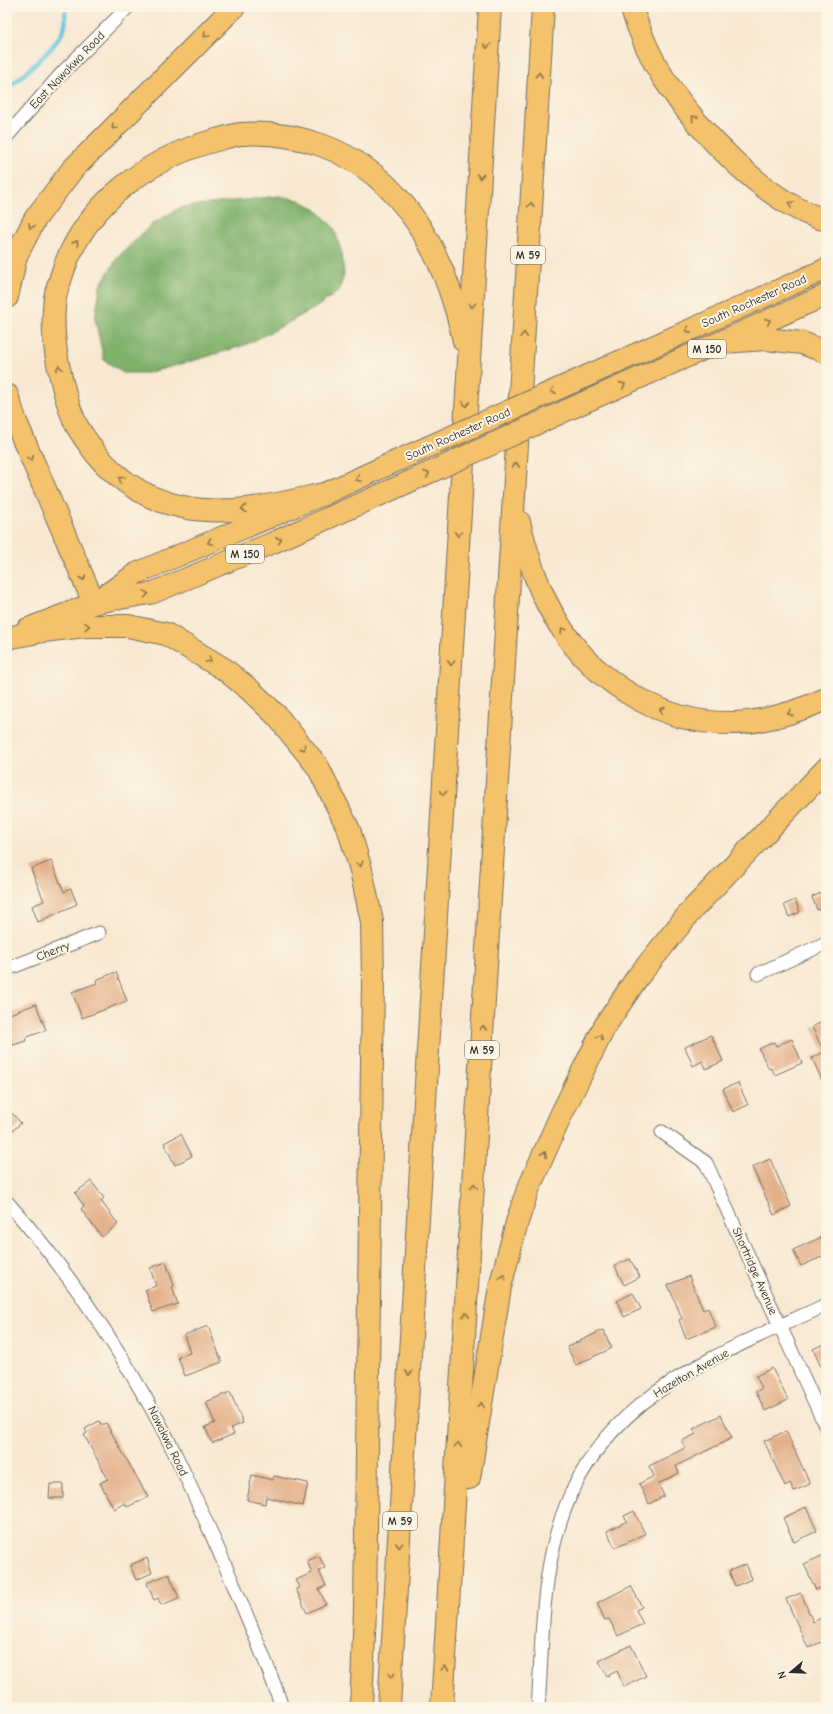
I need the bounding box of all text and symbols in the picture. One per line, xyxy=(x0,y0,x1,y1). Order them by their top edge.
street label: East Nawakwa Road xyxy=(27,28,107,112)
one-way arrow xyxy=(203,30,211,38)
one-way arrow xyxy=(483,43,492,49)
one-way arrow xyxy=(534,72,543,78)
one-way arrow xyxy=(691,115,698,123)
one-way arrow xyxy=(111,122,119,130)
one-way arrow xyxy=(475,173,484,179)
one-way arrow xyxy=(787,201,795,208)
one-way arrow xyxy=(527,202,536,208)
one-way arrow xyxy=(28,222,36,229)
one-way arrow xyxy=(72,240,79,247)
road number: M 59 xyxy=(511,246,545,264)
street label: South Rochester Road xyxy=(699,272,809,330)
one-way arrow xyxy=(468,302,476,308)
one-way arrow xyxy=(764,318,771,326)
one-way arrow xyxy=(685,325,692,333)
one-way arrow xyxy=(519,332,528,338)
road number: M 150 xyxy=(688,340,726,358)
one-way arrow xyxy=(55,365,64,372)
one-way arrow xyxy=(619,382,627,390)
one-way arrow xyxy=(550,386,558,394)
one-way arrow xyxy=(462,401,471,407)
street label: South Rochester Road xyxy=(403,405,513,463)
one-way arrow xyxy=(27,455,35,462)
one-way arrow xyxy=(512,462,520,468)
one-way arrow xyxy=(423,471,430,479)
one-way arrow xyxy=(355,474,362,482)
one-way arrow xyxy=(119,476,126,483)
one-way arrow xyxy=(241,505,247,513)
one-way arrow xyxy=(454,531,463,537)
one-way arrow xyxy=(275,537,282,545)
one-way arrow xyxy=(207,538,214,546)
road number: M 150 xyxy=(226,545,264,563)
one-way arrow xyxy=(78,574,86,581)
one-way arrow xyxy=(143,590,149,599)
one-way arrow xyxy=(84,622,90,630)
one-way arrow xyxy=(560,627,568,634)
one-way arrow xyxy=(205,655,212,662)
one-way arrow xyxy=(446,660,455,666)
one-way arrow xyxy=(659,706,666,715)
one-way arrow xyxy=(786,708,793,717)
one-way arrow xyxy=(299,744,306,751)
one-way arrow xyxy=(439,790,448,796)
one-way arrow xyxy=(355,860,364,867)
street label: Cherry xyxy=(34,938,72,964)
one-way arrow xyxy=(479,1025,488,1031)
one-way arrow xyxy=(595,1034,603,1041)
road number: M 59 xyxy=(465,1041,499,1059)
one-way arrow xyxy=(539,1151,547,1159)
one-way arrow xyxy=(470,1183,478,1189)
street label: Shortridge Avenue xyxy=(729,1225,781,1317)
one-way arrow xyxy=(498,1274,507,1281)
one-way arrow xyxy=(462,1312,471,1318)
street label: Hazelton Avenue xyxy=(651,1346,731,1400)
one-way arrow xyxy=(405,1370,413,1376)
one-way arrow xyxy=(476,1402,484,1408)
street label: Nawakwa Road xyxy=(145,1404,191,1478)
one-way arrow xyxy=(454,1442,463,1448)
road number: M 59 xyxy=(383,1512,417,1530)
one-way arrow xyxy=(395,1542,403,1548)
north arrow xyxy=(771,1652,811,1692)
one-way arrow xyxy=(440,1665,449,1671)
text: N xyxy=(775,1670,789,1681)
one-way arrow xyxy=(387,1672,396,1678)

